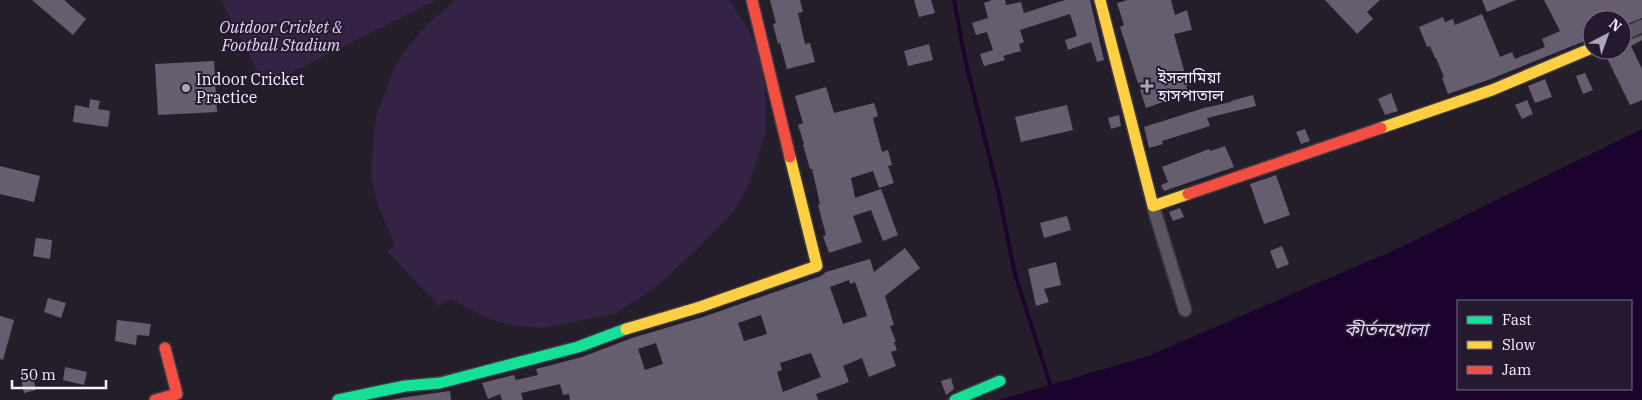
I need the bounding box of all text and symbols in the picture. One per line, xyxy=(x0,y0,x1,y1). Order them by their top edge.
north arrow xyxy=(1582,10,1632,60)
text: N xyxy=(1605,15,1626,36)
park label: Outdoor Cricket & Football Stadium xyxy=(219,17,343,55)
place label: ইসলামিয়া হাসপাতাল xyxy=(1157,67,1224,105)
place label: Indoor Cricket Practice xyxy=(196,69,305,107)
marker: ইসলামিয়া হাসপাতাল xyxy=(1140,79,1154,93)
marker: Indoor Cricket Practice xyxy=(180,82,192,94)
legend xyxy=(1457,300,1632,390)
text: Fast xyxy=(1502,310,1532,329)
water label: কীর্তনখোলা xyxy=(1344,318,1431,341)
text: Slow xyxy=(1502,335,1536,354)
scale bar xyxy=(12,358,106,390)
text: Jam xyxy=(1502,360,1531,379)
text: 50 m xyxy=(20,365,56,384)

